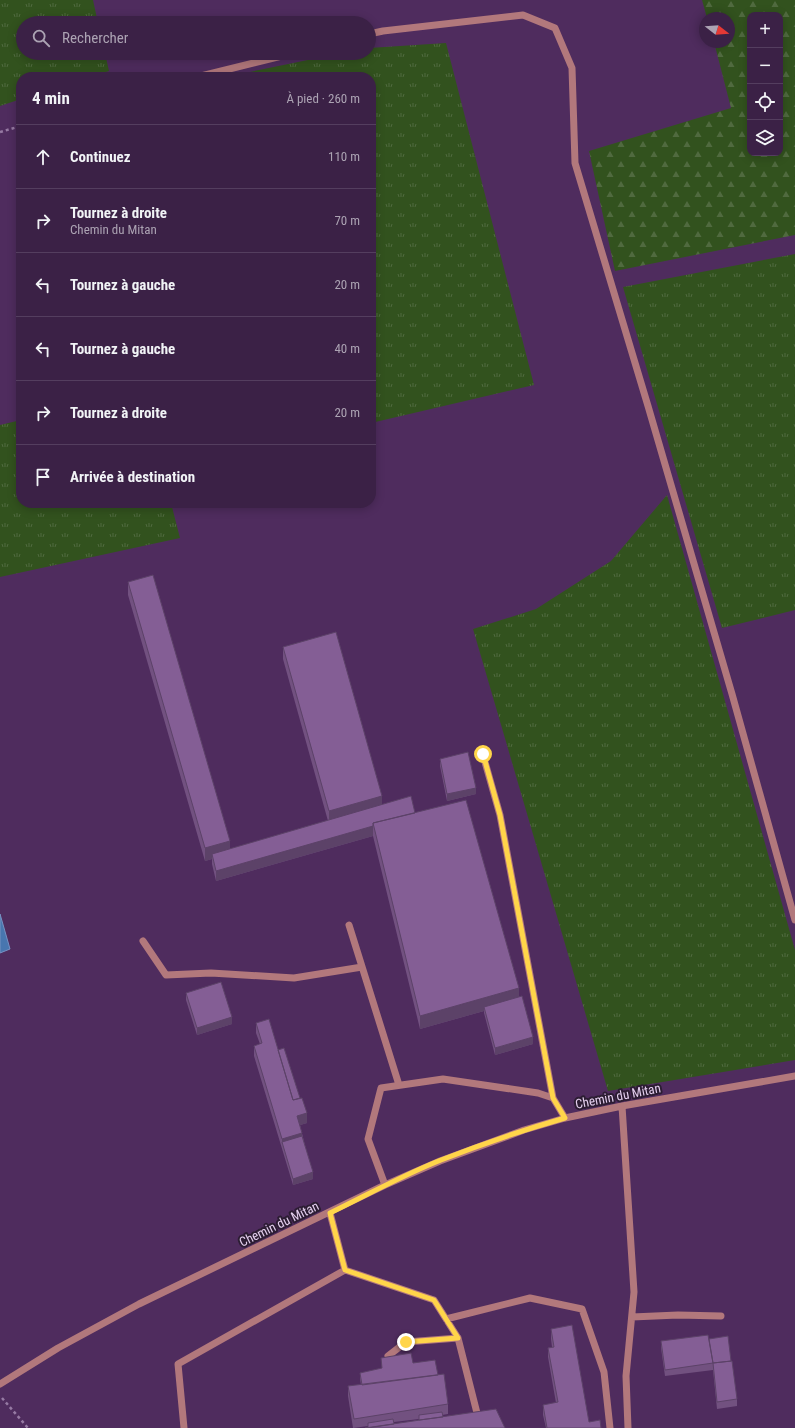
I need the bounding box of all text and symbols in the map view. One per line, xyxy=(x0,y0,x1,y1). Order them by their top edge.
north arrow xyxy=(699,12,735,48)
map controls xyxy=(747,12,783,156)
button: + xyxy=(747,12,783,48)
search box xyxy=(16,16,376,60)
icon: search xyxy=(30,27,52,49)
text: Rechercher xyxy=(62,29,128,47)
button: − xyxy=(747,48,783,84)
button: locate xyxy=(747,84,783,120)
text: 4 min xyxy=(32,88,70,108)
text: À pied · 260 m xyxy=(286,91,360,106)
button: layers xyxy=(747,120,783,156)
icon: ahead xyxy=(32,146,54,168)
text: Continuez xyxy=(70,148,131,166)
text: 110 m xyxy=(328,149,360,164)
text: Tournez à droite xyxy=(70,204,167,222)
icon: right xyxy=(32,210,54,232)
text: 70 m xyxy=(334,213,360,228)
text: Chemin du Mitan xyxy=(70,222,157,237)
icon: left xyxy=(32,274,54,296)
text: Tournez à gauche xyxy=(70,276,175,294)
text: 20 m xyxy=(334,277,360,292)
icon: left xyxy=(32,338,54,360)
text: Tournez à gauche xyxy=(70,340,175,358)
text: 40 m xyxy=(334,341,360,356)
icon: right xyxy=(32,402,54,424)
text: Tournez à droite xyxy=(70,404,167,422)
text: 20 m xyxy=(334,405,360,420)
icon: arrive xyxy=(32,466,54,488)
text: Arrivée à destination xyxy=(70,468,195,486)
route start xyxy=(474,745,492,763)
street label: Chemin du Mitan xyxy=(574,1080,662,1112)
street label: Chemin du Mitan xyxy=(237,1198,321,1250)
route end xyxy=(397,1333,415,1351)

